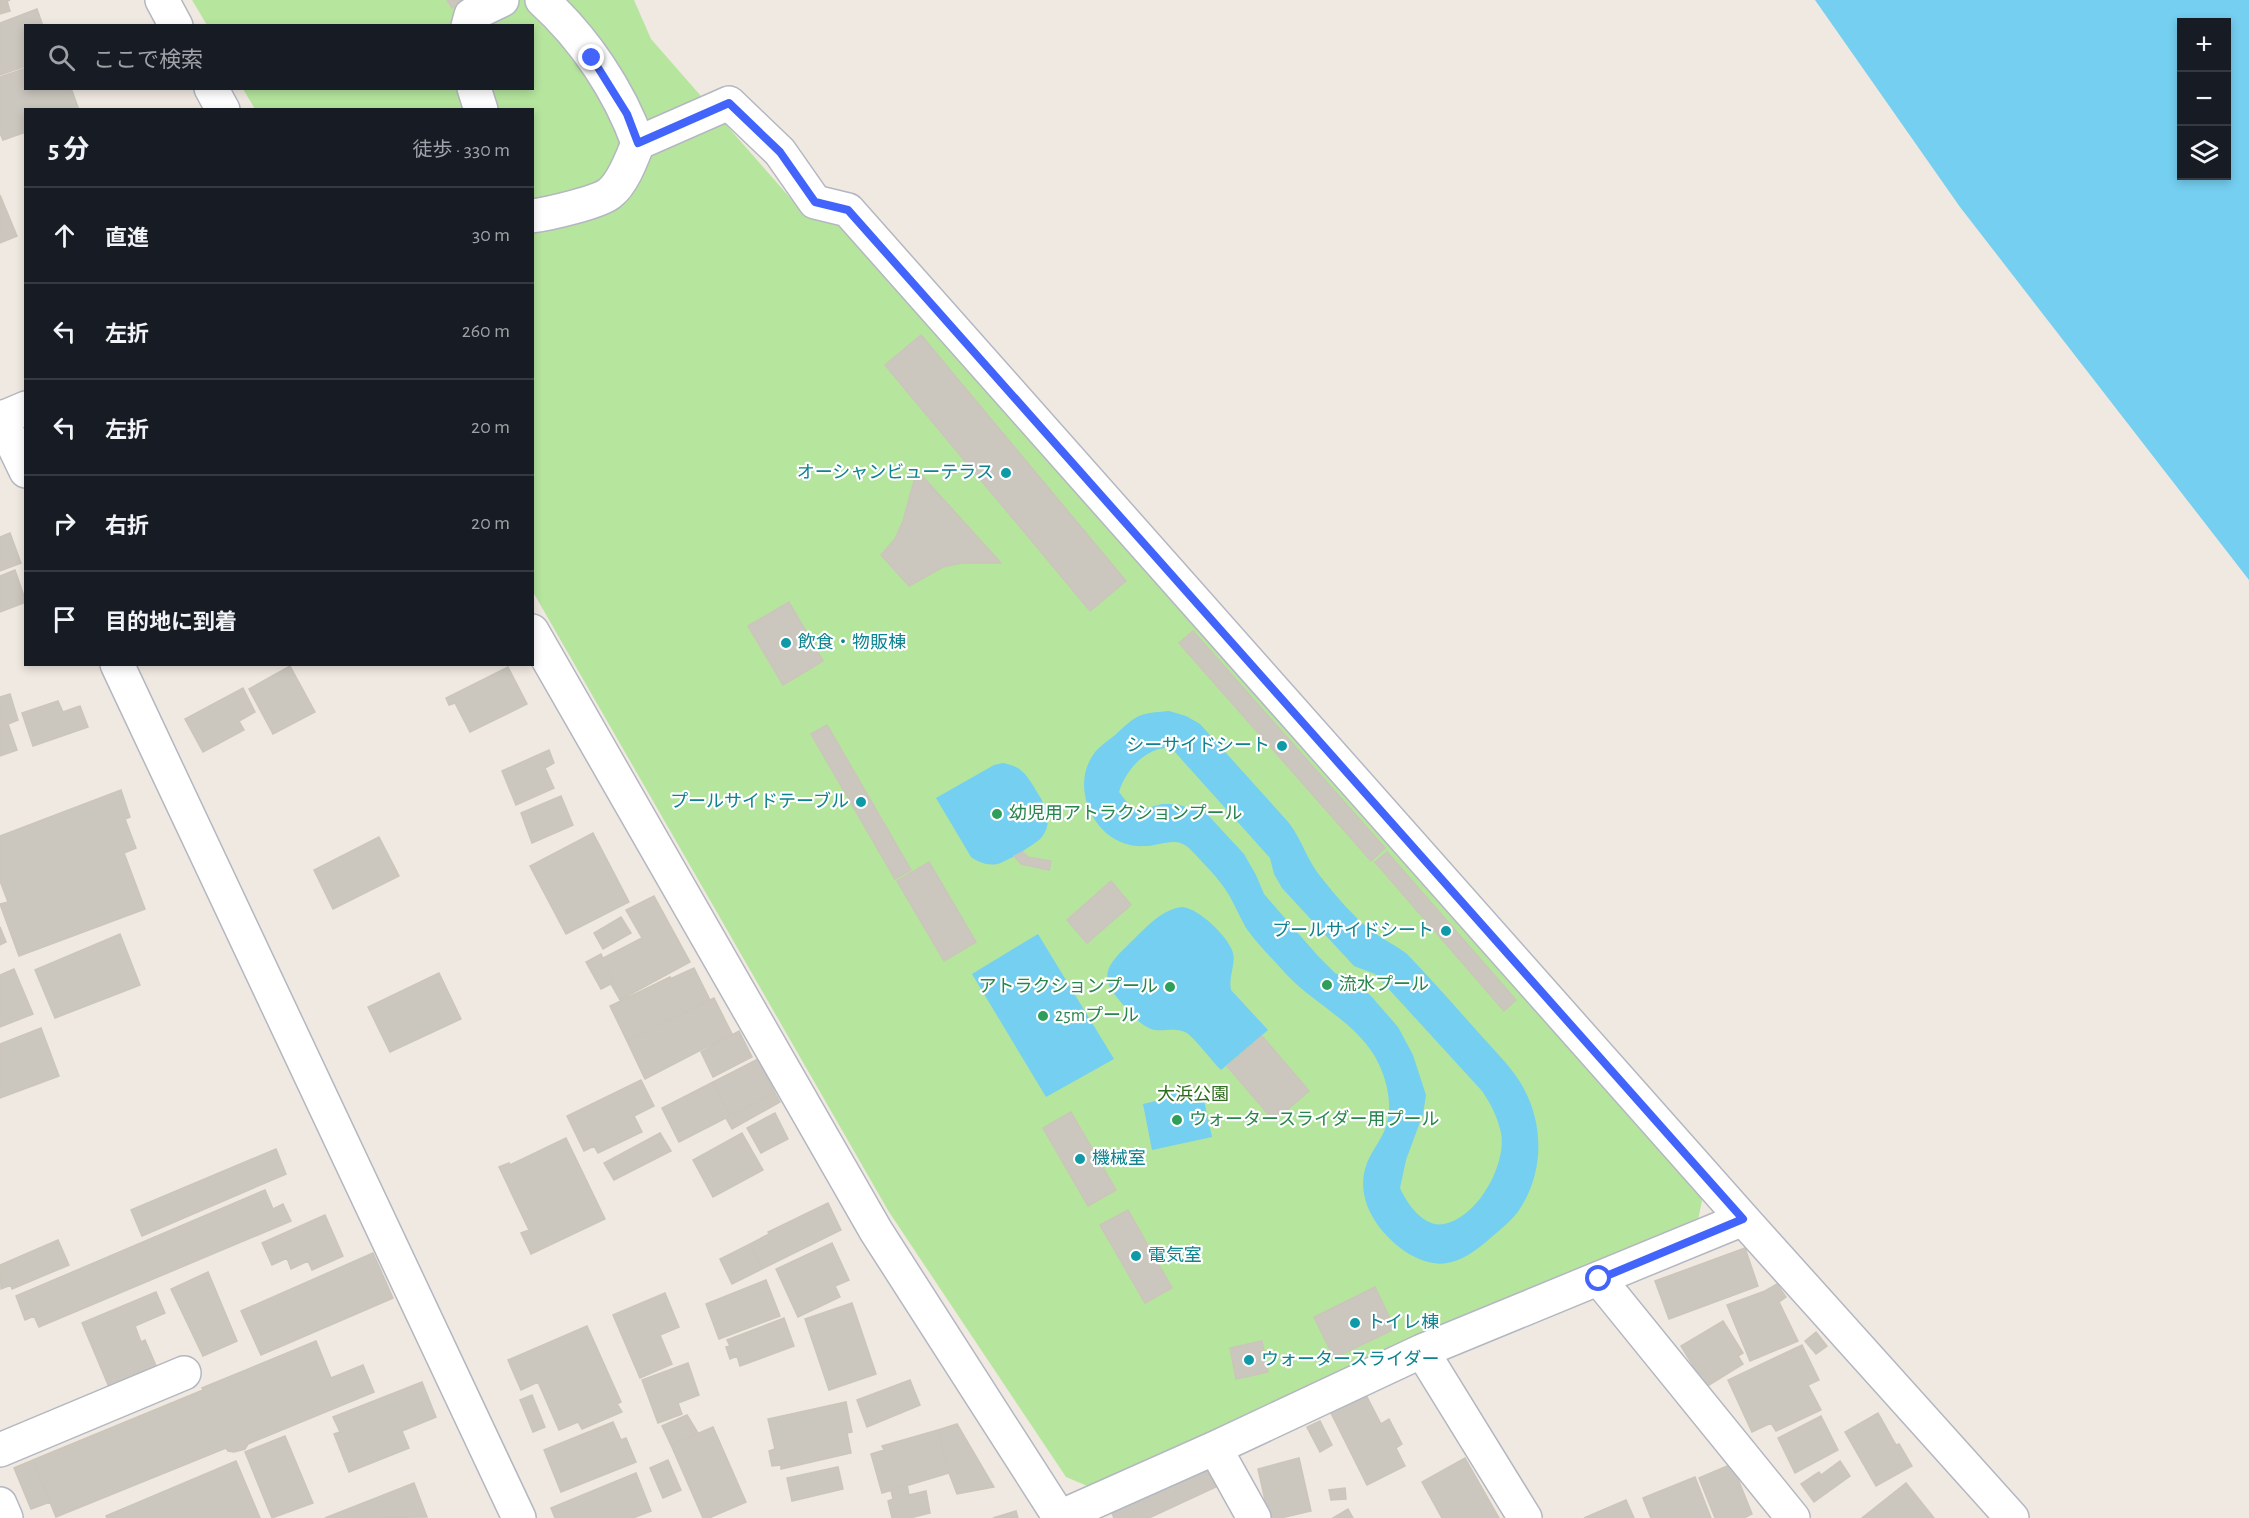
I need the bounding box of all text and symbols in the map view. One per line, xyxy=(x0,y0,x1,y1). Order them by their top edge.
map controls xyxy=(2177,18,2231,180)
button: + xyxy=(2177,18,2231,72)
search box xyxy=(24,24,534,90)
icon: search xyxy=(45,41,78,74)
route end xyxy=(578,44,604,70)
text: ここで検索 xyxy=(93,49,203,71)
button: − xyxy=(2177,72,2231,126)
button: layers xyxy=(2177,126,2231,180)
text: 5 分 xyxy=(48,137,89,163)
text: 徒歩 · 330 m xyxy=(412,140,510,160)
icon: ahead xyxy=(48,219,81,252)
text: 30 m xyxy=(472,225,510,245)
text: 直進 xyxy=(105,227,149,249)
icon: left xyxy=(48,315,81,348)
text: 260 m xyxy=(462,321,510,341)
text: 左折 xyxy=(105,323,149,345)
icon: left xyxy=(48,411,81,444)
text: 20 m xyxy=(471,417,510,437)
text: 左折 xyxy=(105,419,149,441)
place label: オーシャンビューテラス xyxy=(797,463,994,482)
marker: オーシャンビューテラス xyxy=(999,466,1013,480)
icon: right xyxy=(48,507,81,540)
text: 20 m xyxy=(471,513,510,533)
text: 右折 xyxy=(105,515,149,537)
icon: arrive xyxy=(48,603,81,636)
text: 目的地に到着 xyxy=(105,611,237,633)
place label: 飲食・物販棟 xyxy=(798,632,906,652)
marker: 飲食・物販棟 xyxy=(779,636,793,650)
place label: シーサイドシート xyxy=(1126,736,1270,755)
marker: シーサイドシート xyxy=(1275,739,1289,753)
place label: プールサイドテーブル xyxy=(670,791,849,811)
marker: プールサイドテーブル xyxy=(854,795,868,809)
place label: 幼児用アトラクションプール xyxy=(1009,804,1242,823)
marker: 幼児用アトラクションプール xyxy=(990,807,1004,821)
place label: プールサイドシート xyxy=(1272,921,1434,940)
marker: プールサイドシート xyxy=(1439,924,1453,938)
place label: 流水プール xyxy=(1339,975,1429,994)
place label: アトラクションプール xyxy=(979,977,1158,996)
marker: 流水プール xyxy=(1320,978,1334,992)
marker: アトラクションプール xyxy=(1163,980,1177,994)
place label: 25mプール xyxy=(1055,1006,1139,1025)
marker: 25mプール xyxy=(1036,1009,1050,1023)
park label: 大浜公園 xyxy=(1157,1084,1229,1104)
place label: ウォータースライダー用プール xyxy=(1189,1109,1439,1129)
marker: ウォータースライダー用プール xyxy=(1170,1113,1184,1127)
place label: 機械室 xyxy=(1092,1148,1146,1168)
marker: 機械室 xyxy=(1073,1152,1087,1166)
place label: 電気室 xyxy=(1148,1245,1202,1265)
marker: 電気室 xyxy=(1129,1249,1143,1263)
route start xyxy=(1585,1265,1611,1291)
place label: トイレ棟 xyxy=(1367,1312,1439,1332)
marker: トイレ棟 xyxy=(1348,1316,1362,1330)
place label: ウォータースライダー xyxy=(1261,1349,1439,1369)
marker: ウォータースライダー xyxy=(1242,1353,1256,1367)

